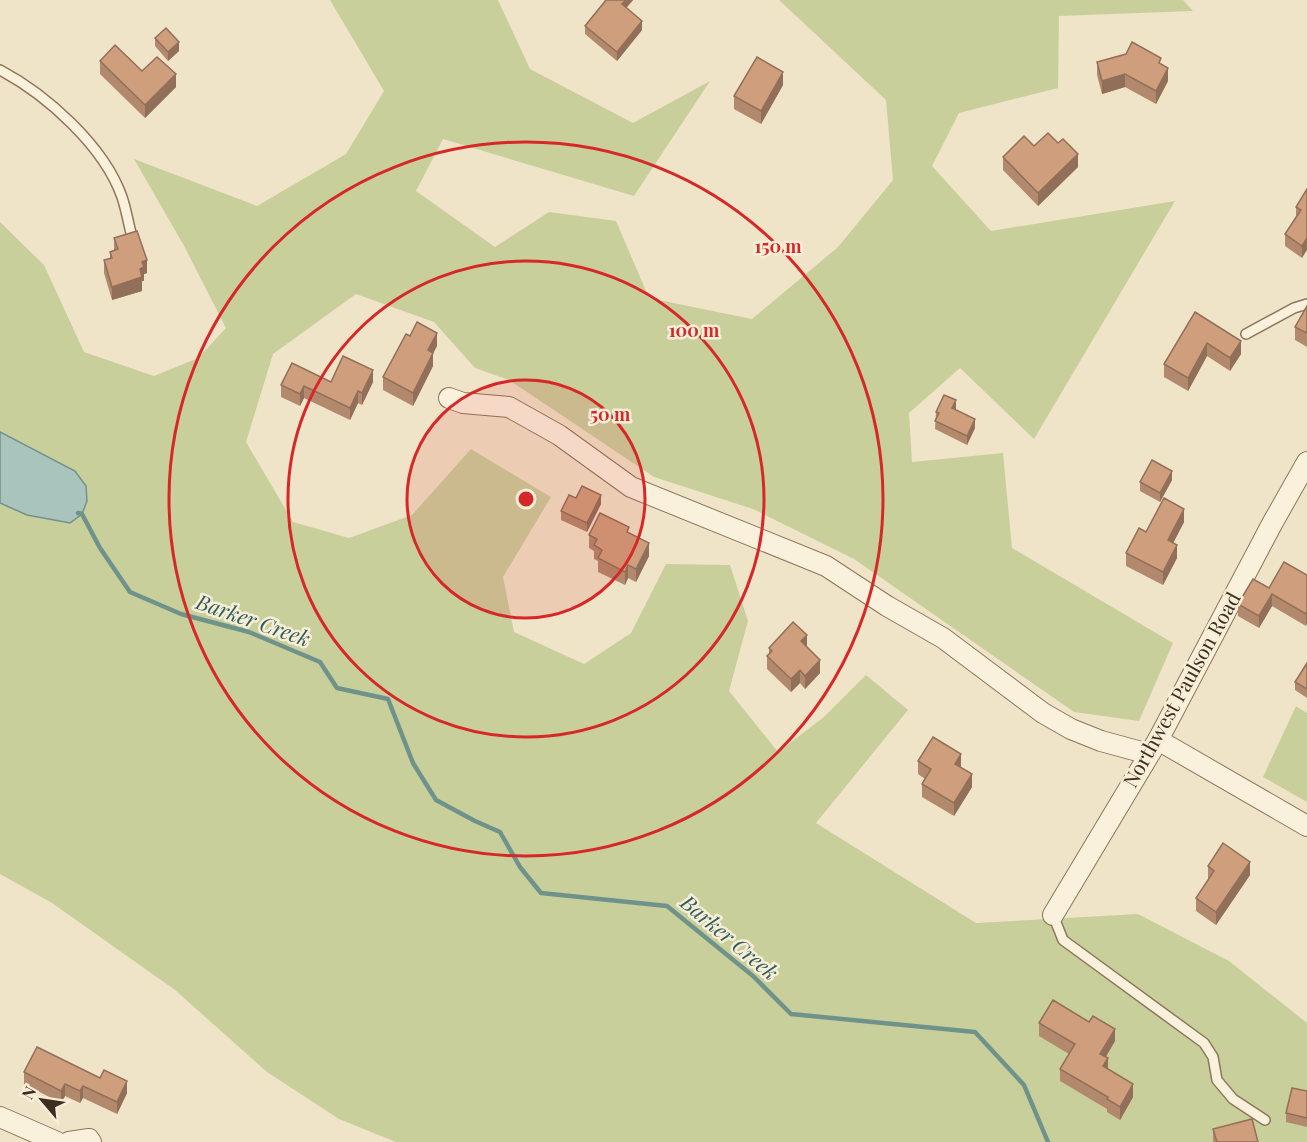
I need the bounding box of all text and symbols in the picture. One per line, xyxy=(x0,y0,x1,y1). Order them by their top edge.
text: 150 m xyxy=(754,234,802,258)
text: 100 m xyxy=(669,318,720,342)
text: 50 m xyxy=(590,402,631,426)
centre of rings xyxy=(516,489,536,509)
water label: Barker Creek xyxy=(192,586,315,652)
street label: Northwest Paulson Road xyxy=(1116,586,1246,792)
water label: Barker Creek xyxy=(675,887,785,985)
north arrow xyxy=(12,1070,72,1130)
text: N xyxy=(16,1082,41,1103)

